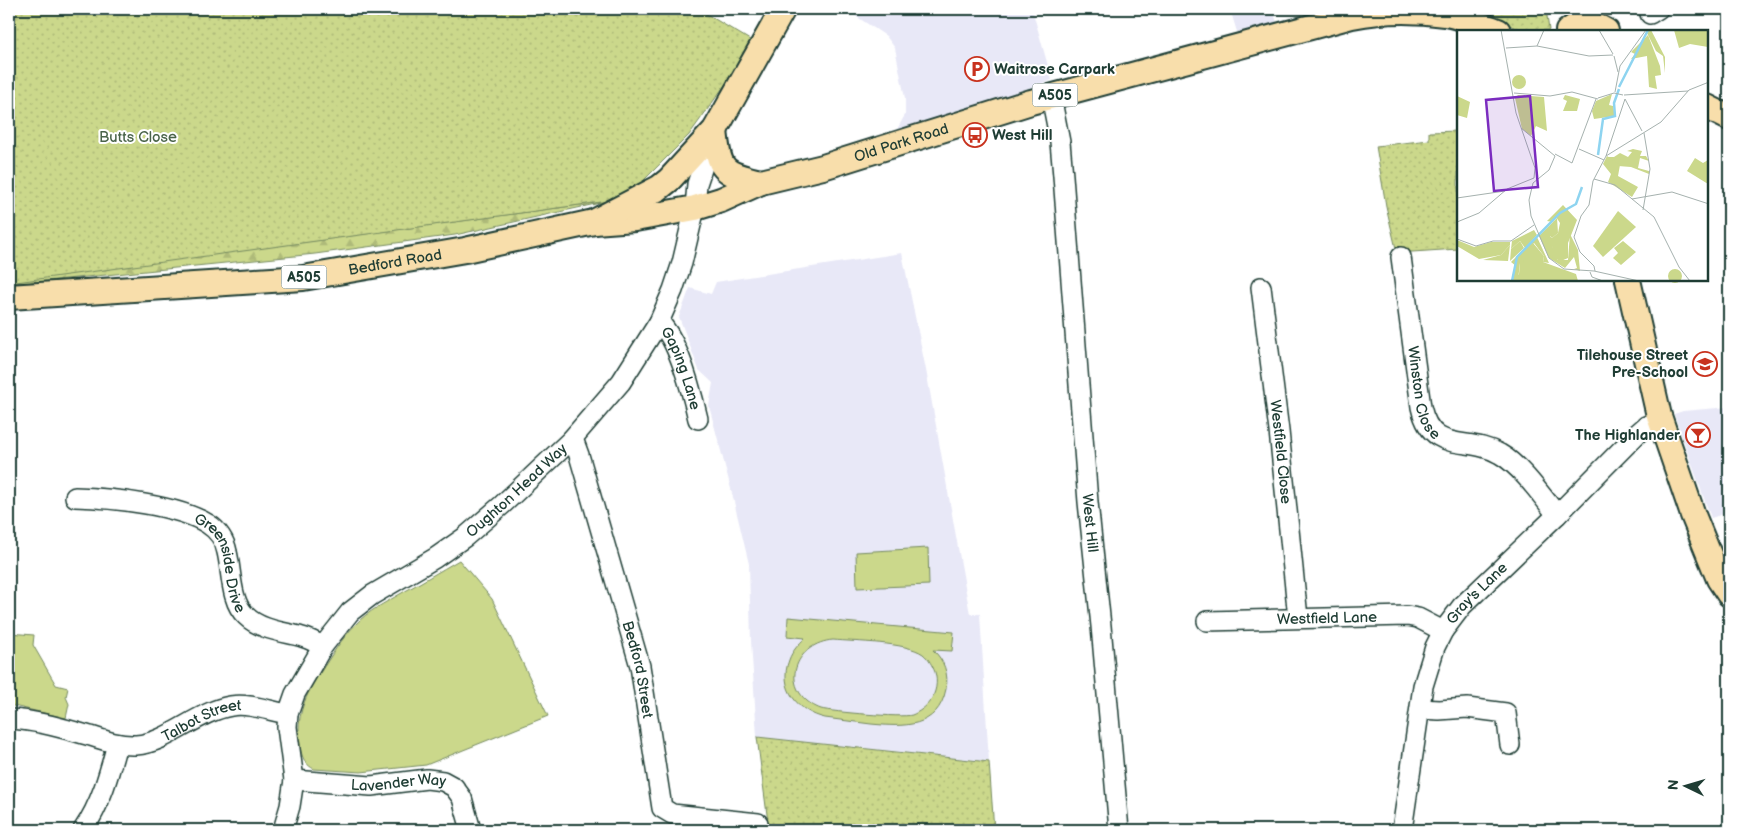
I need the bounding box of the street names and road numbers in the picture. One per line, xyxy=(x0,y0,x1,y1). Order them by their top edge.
road number: A505 xyxy=(1032,84,1078,106)
street label: Old Park Road xyxy=(852,119,951,166)
street label: Bedford Road xyxy=(347,245,443,280)
road number: A505 xyxy=(282,266,326,288)
street label: Gaping Lane xyxy=(657,323,705,412)
street label: Winston Close xyxy=(1403,345,1444,444)
street label: Westfield Close xyxy=(1266,399,1296,505)
street label: Oughton Head Way xyxy=(462,439,571,541)
street label: West Hill xyxy=(1078,493,1103,553)
street label: Greenside Drive xyxy=(191,509,250,616)
street label: Gray's Lane xyxy=(1442,558,1511,628)
street label: Westfield Lane xyxy=(1277,607,1377,629)
street label: Bedford Street xyxy=(618,619,657,720)
street label: Talbot Street xyxy=(159,696,242,746)
street label: Lavender Way xyxy=(350,769,447,796)

